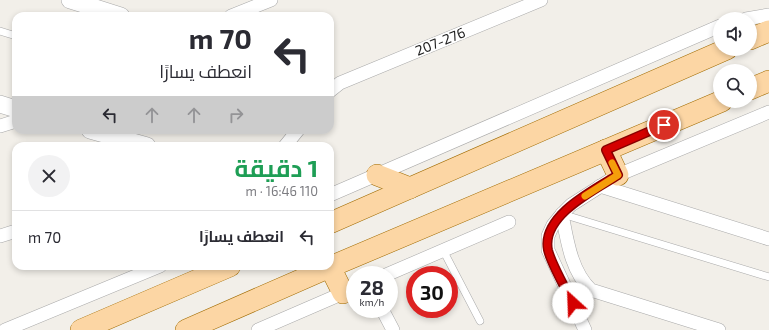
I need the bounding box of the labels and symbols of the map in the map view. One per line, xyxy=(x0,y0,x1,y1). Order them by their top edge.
street label: 207-276 xyxy=(412,23,468,59)
pin xyxy=(647,108,681,142)
speed limit sign: 30 xyxy=(406,266,458,318)
position arrow xyxy=(552,282,594,324)

